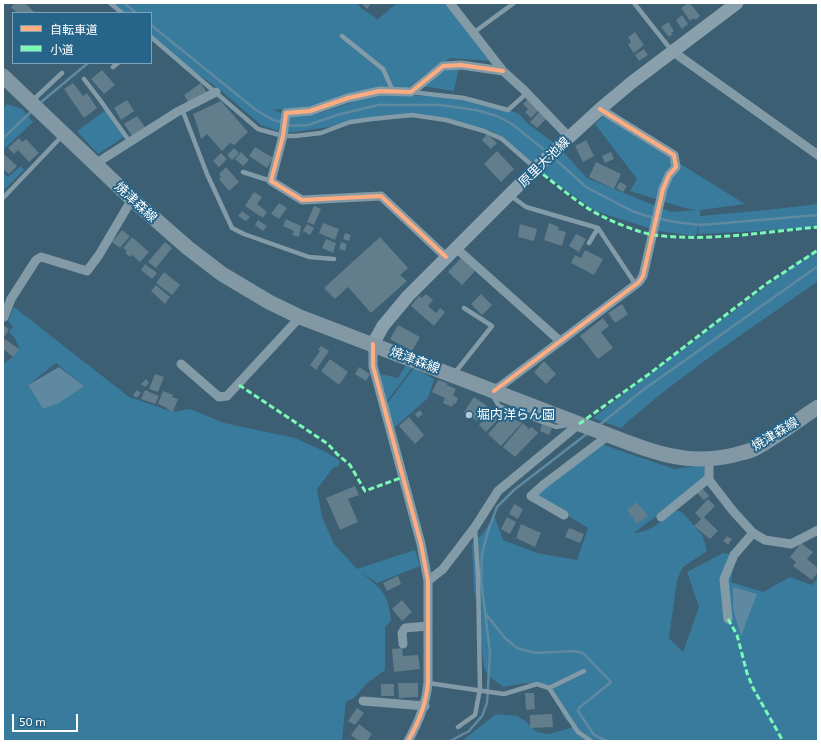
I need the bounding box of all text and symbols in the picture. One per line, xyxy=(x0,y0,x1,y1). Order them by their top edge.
legend xyxy=(12,12,152,64)
text: 自転車道 xyxy=(50,22,98,36)
text: 小道 xyxy=(50,42,74,56)
street label: 原里大池線 xyxy=(515,134,573,190)
street label: 焼津森線 xyxy=(112,179,160,225)
street label: 焼津森線 xyxy=(388,343,442,377)
place label: 堀内洋らん園 xyxy=(477,407,555,423)
marker: 堀内洋らん園 xyxy=(464,410,474,420)
street label: 焼津森線 xyxy=(749,414,801,454)
scale bar xyxy=(14,706,80,732)
text: 50 m xyxy=(19,714,46,728)

